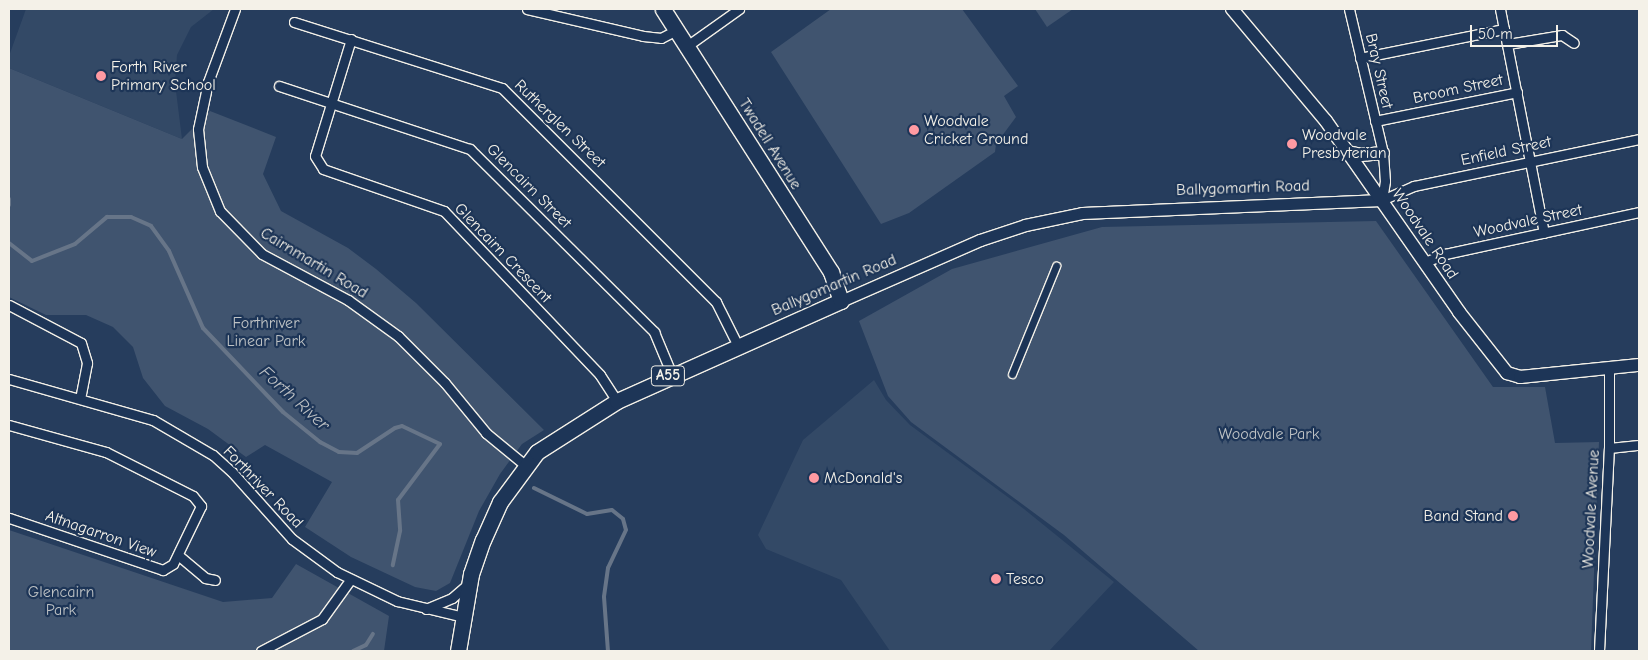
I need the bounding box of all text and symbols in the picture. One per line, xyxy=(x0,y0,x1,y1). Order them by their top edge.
scale bar xyxy=(1473,15,1560,47)
text: 50 m xyxy=(1478,25,1513,43)
street label: Bray Street xyxy=(1361,31,1397,111)
place label: Forth River Primary School xyxy=(111,57,216,95)
marker: Forth River Primary School xyxy=(95,70,107,82)
street label: Broom Street xyxy=(1411,70,1505,108)
street label: Rutherglen Street xyxy=(511,76,609,172)
street label: Twadell Avenue xyxy=(734,95,806,193)
place label: Woodvale Cricket Ground xyxy=(924,111,1028,149)
marker: Woodvale Cricket Ground xyxy=(908,124,920,136)
place label: Woodvale Presbyterian xyxy=(1302,125,1387,163)
street label: Enfield Street xyxy=(1459,132,1553,170)
marker: Woodvale Presbyterian xyxy=(1286,138,1298,150)
street label: Glencairn Street xyxy=(483,140,575,232)
street label: Ballygomartin Road xyxy=(1176,176,1310,200)
street label: Woodvale Road xyxy=(1388,185,1462,283)
street label: Glencairn Crescent xyxy=(450,199,556,307)
street label: Woodvale Street xyxy=(1472,200,1584,242)
street label: Cairnmartin Road xyxy=(257,223,371,303)
street label: Ballygomartin Road xyxy=(769,250,899,320)
park label: Forthriver Linear Park xyxy=(226,313,306,351)
water label: Forth River xyxy=(254,362,334,436)
road number: A55 xyxy=(650,364,686,388)
park label: Woodvale Park xyxy=(1219,424,1319,444)
street label: Forthriver Road xyxy=(219,442,307,532)
street label: Woodvale Avenue xyxy=(1578,449,1604,569)
place label: McDonald's xyxy=(824,468,903,488)
marker: McDonald's xyxy=(808,472,820,484)
street label: Altnagarron View xyxy=(43,506,159,562)
place label: Band Stand xyxy=(1424,506,1503,526)
marker: Band Stand xyxy=(1507,510,1519,522)
place label: Tesco xyxy=(1006,569,1044,589)
marker: Tesco xyxy=(990,573,1002,585)
park label: Glencairn Park xyxy=(28,582,94,620)

